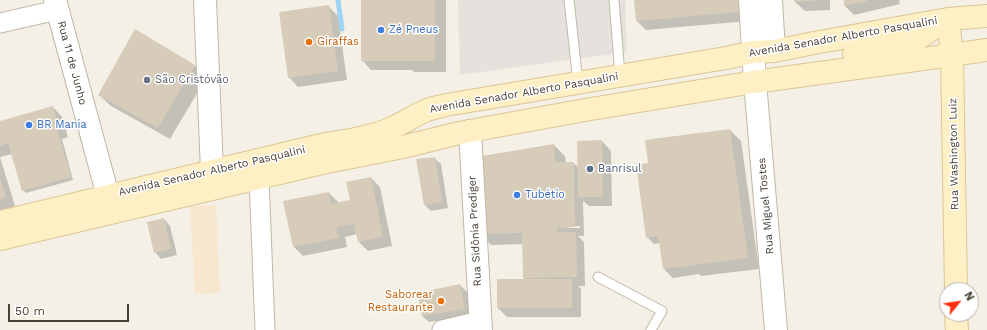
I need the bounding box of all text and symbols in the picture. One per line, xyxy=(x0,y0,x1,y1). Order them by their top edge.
street label: Avenida Senador Alberto Pasqualini xyxy=(748,14,938,60)
street label: Rua 11 de Junho xyxy=(54,20,90,106)
place label: Zé Pneus xyxy=(389,23,438,37)
marker: Zé Pneus xyxy=(376,25,386,35)
place label: Giraffas xyxy=(317,35,359,49)
marker: Giraffas xyxy=(304,37,314,47)
street label: Avenida Senador Alberto Pasqualini xyxy=(429,70,619,116)
place label: São Cristóvão xyxy=(155,73,229,87)
marker: São Cristóvão xyxy=(142,75,152,85)
street label: Rua Washington Luiz xyxy=(946,98,962,210)
place label: BR Mania xyxy=(37,118,87,132)
marker: BR Mania xyxy=(24,120,34,130)
street label: Avenida Senador Alberto Pasqualini xyxy=(117,143,307,199)
street label: Rua Miguel Tostes xyxy=(755,157,777,255)
place label: Banrisul xyxy=(598,162,642,176)
marker: Banrisul xyxy=(585,164,595,174)
street label: Rua Sidônia Prediger xyxy=(466,175,484,287)
place label: Tubétio xyxy=(525,188,565,202)
marker: Tubétio xyxy=(512,190,522,200)
north arrow xyxy=(939,282,979,322)
place label: Saborear Restaurante xyxy=(368,288,433,314)
text: N xyxy=(961,289,977,303)
scale bar xyxy=(10,296,131,322)
marker: Saborear Restaurante xyxy=(436,296,446,306)
text: 50 m xyxy=(15,304,45,318)

